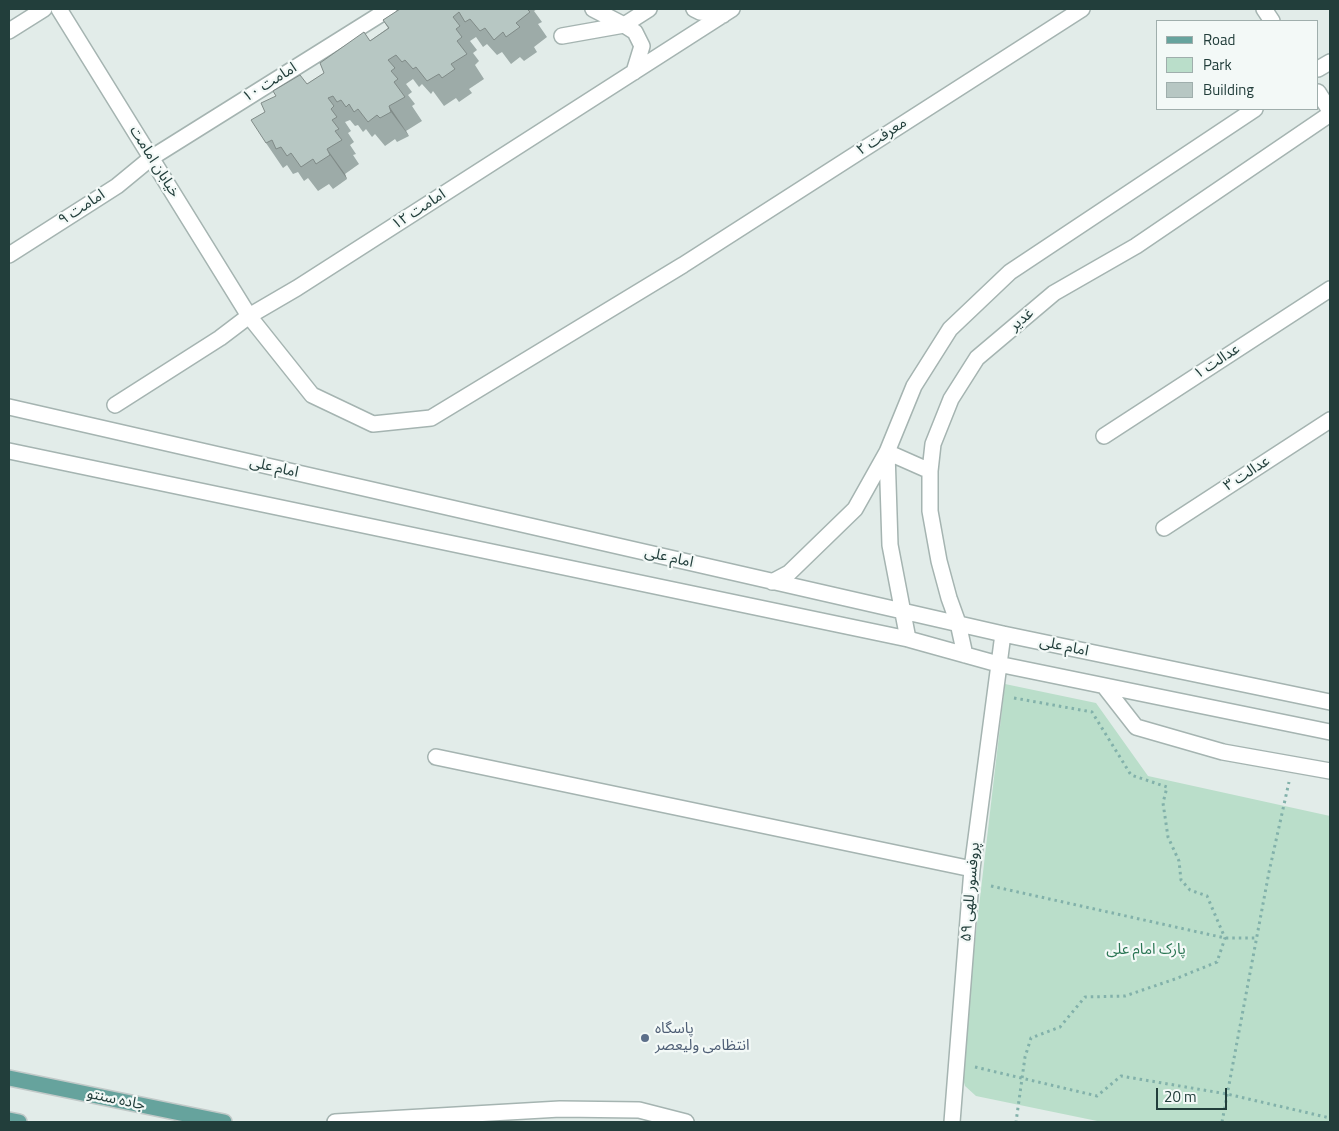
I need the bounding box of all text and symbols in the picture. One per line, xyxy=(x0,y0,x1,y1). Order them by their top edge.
legend xyxy=(1156,20,1319,110)
text: Road xyxy=(1203,28,1235,51)
text: Park xyxy=(1203,53,1232,76)
street label: امامت ۱۰ xyxy=(240,59,300,107)
text: Building xyxy=(1203,78,1254,101)
street label: معرفت ۲ xyxy=(854,114,910,160)
street label: خیابان امامت xyxy=(125,123,183,201)
street label: امامت ۹ xyxy=(55,186,109,230)
street label: امامت ۱۲ xyxy=(389,186,449,234)
street label: غدیر xyxy=(1006,305,1038,335)
street label: عدالت ۱ xyxy=(1191,340,1243,384)
street label: عدالت ۳ xyxy=(1221,452,1273,496)
street label: امام علی xyxy=(248,454,300,482)
street label: امام علی xyxy=(643,544,695,572)
street label: امام علی xyxy=(1038,633,1090,661)
street label: پروفسور للهی ۵۹ xyxy=(958,841,984,943)
park label: پارک امام علی xyxy=(1106,941,1186,959)
place label: پاسگاه انتظامی ولیعصر xyxy=(655,1020,750,1055)
marker: پاسگاه انتظامی ولیعصر xyxy=(639,1032,651,1044)
scale bar xyxy=(1159,1078,1230,1110)
street label: جاده سنتو xyxy=(85,1085,147,1115)
text: 20 m xyxy=(1164,1085,1197,1108)

